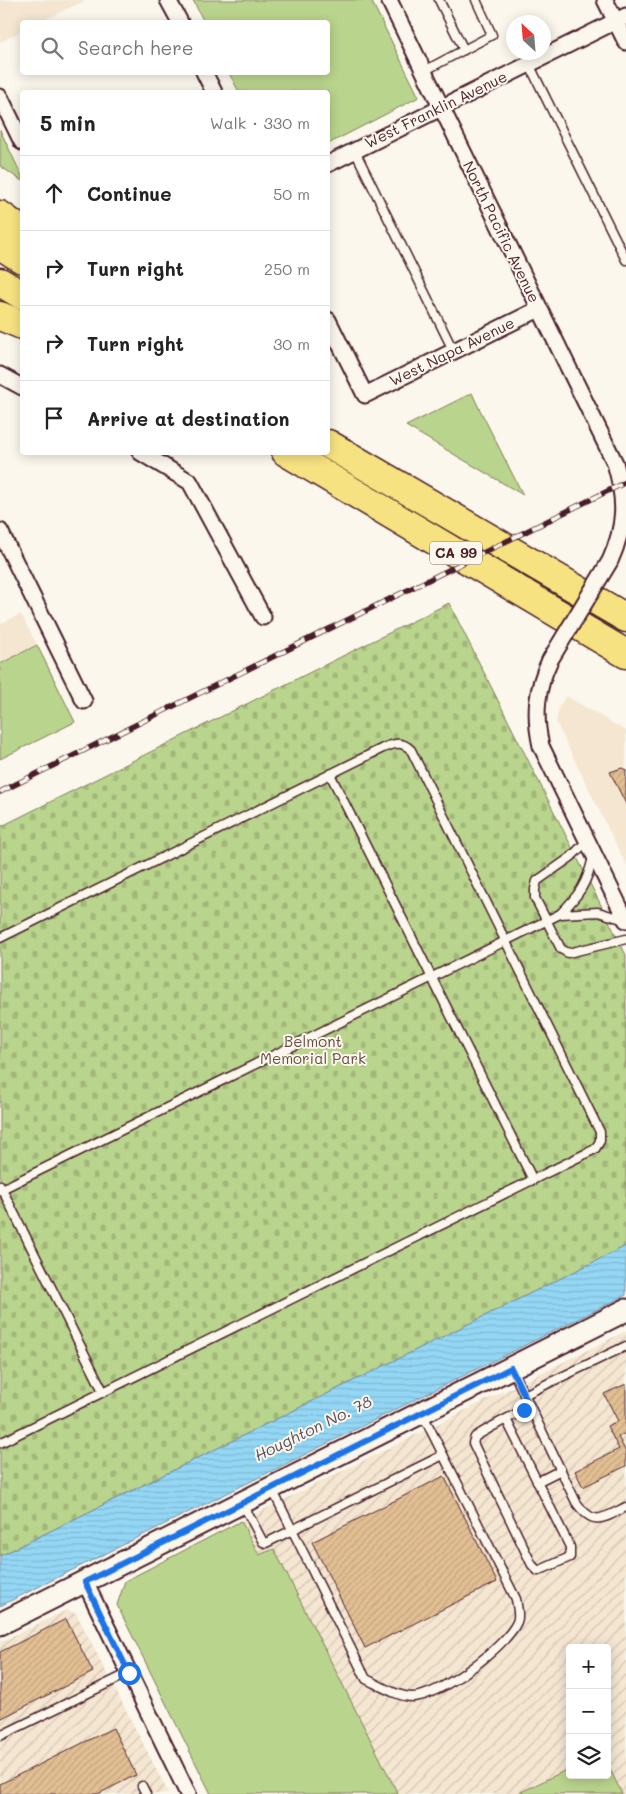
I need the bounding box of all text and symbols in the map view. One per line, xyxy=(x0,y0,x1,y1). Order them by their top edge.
north arrow xyxy=(506,15,551,60)
search box xyxy=(20,20,330,75)
icon: search xyxy=(38,34,66,62)
text: Search here xyxy=(78,35,194,60)
street label: West Franklin Avenue xyxy=(361,66,510,152)
text: 5 min xyxy=(40,109,96,136)
text: Walk · 330 m xyxy=(210,112,310,133)
street label: North Pacific Avenue xyxy=(459,157,545,306)
icon: ahead xyxy=(40,179,68,207)
text: Continue xyxy=(87,181,172,206)
text: 50 m xyxy=(273,183,310,204)
icon: right xyxy=(40,254,68,282)
text: Turn right xyxy=(87,256,184,281)
text: 250 m xyxy=(264,258,310,279)
street label: West Napa Avenue xyxy=(386,312,517,390)
icon: right xyxy=(40,329,68,357)
text: Turn right xyxy=(87,331,184,356)
text: 30 m xyxy=(273,333,310,354)
icon: arrive xyxy=(40,404,68,432)
text: Arrive at destination xyxy=(87,406,290,431)
road number: CA 99 xyxy=(430,542,482,564)
park label: Belmont Memorial Park xyxy=(260,1031,366,1068)
water label: Houghton No. 78 xyxy=(251,1390,375,1465)
route end xyxy=(513,1399,536,1422)
map controls xyxy=(566,1644,611,1779)
button: + xyxy=(566,1644,611,1689)
route start xyxy=(118,1662,141,1685)
button: − xyxy=(566,1689,611,1734)
button: layers xyxy=(566,1734,611,1779)

